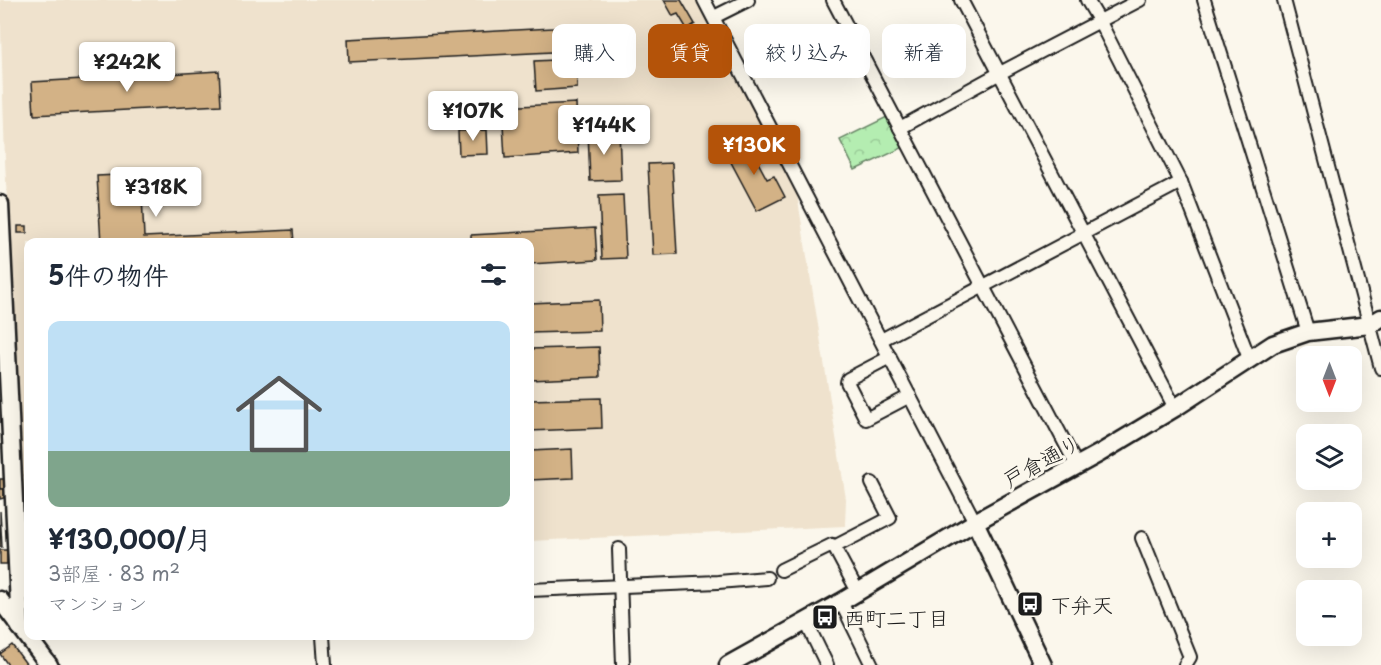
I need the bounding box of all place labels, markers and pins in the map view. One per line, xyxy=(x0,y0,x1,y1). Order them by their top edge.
pin: ¥242K xyxy=(85,42,169,93)
pin: ¥107K xyxy=(431,91,515,142)
pin: ¥144K xyxy=(562,105,646,156)
pin: ¥130K xyxy=(712,125,796,176)
pin: ¥318K xyxy=(114,167,198,218)
place label: 下弁天 xyxy=(1050,588,1113,620)
bus stop icon: 下弁天 xyxy=(1015,589,1045,619)
place label: 西町二丁目 xyxy=(844,601,949,633)
bus stop icon: 西町二丁目 xyxy=(810,602,840,632)

